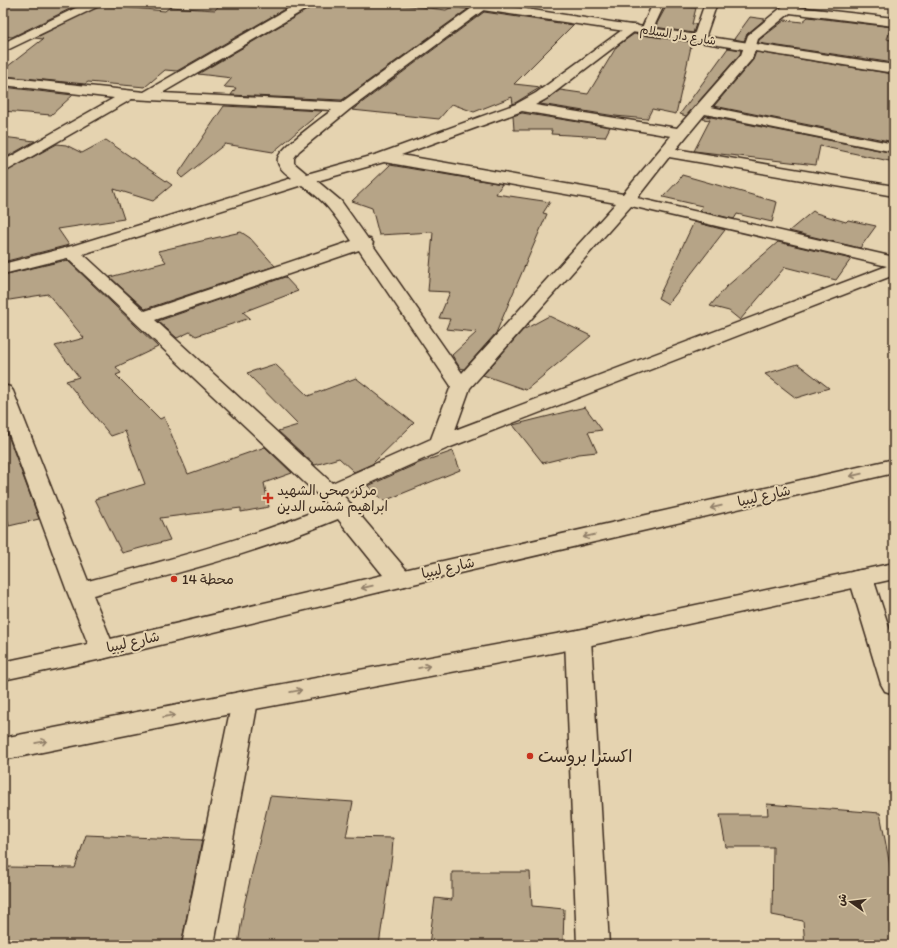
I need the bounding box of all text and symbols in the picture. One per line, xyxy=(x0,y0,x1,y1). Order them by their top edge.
street label: شارع دار السلام xyxy=(639,22,717,50)
one-way arrow xyxy=(850,472,863,479)
place label: مركز صحي الشهيد ابراهيم شمس الدين xyxy=(277,482,388,517)
street label: شارع ليبيا xyxy=(736,482,792,511)
marker: مركز صحي الشهيد ابراهيم شمس الدين xyxy=(262,492,274,504)
one-way arrow xyxy=(709,503,722,511)
one-way arrow xyxy=(583,532,596,540)
street label: شارع ليبيا xyxy=(420,554,476,583)
place label: محطة 14 xyxy=(182,571,234,588)
marker: محطة 14 xyxy=(169,574,179,584)
one-way arrow xyxy=(360,583,373,591)
street label: شارع ليبيا xyxy=(105,628,161,657)
one-way arrow xyxy=(417,663,430,671)
one-way arrow xyxy=(289,687,302,695)
one-way arrow xyxy=(162,712,175,720)
one-way arrow xyxy=(34,737,47,745)
place label: اكسترا بروست xyxy=(538,746,633,766)
marker: اكسترا بروست xyxy=(525,751,535,761)
north arrow xyxy=(831,882,871,922)
text: ش xyxy=(834,892,850,907)

